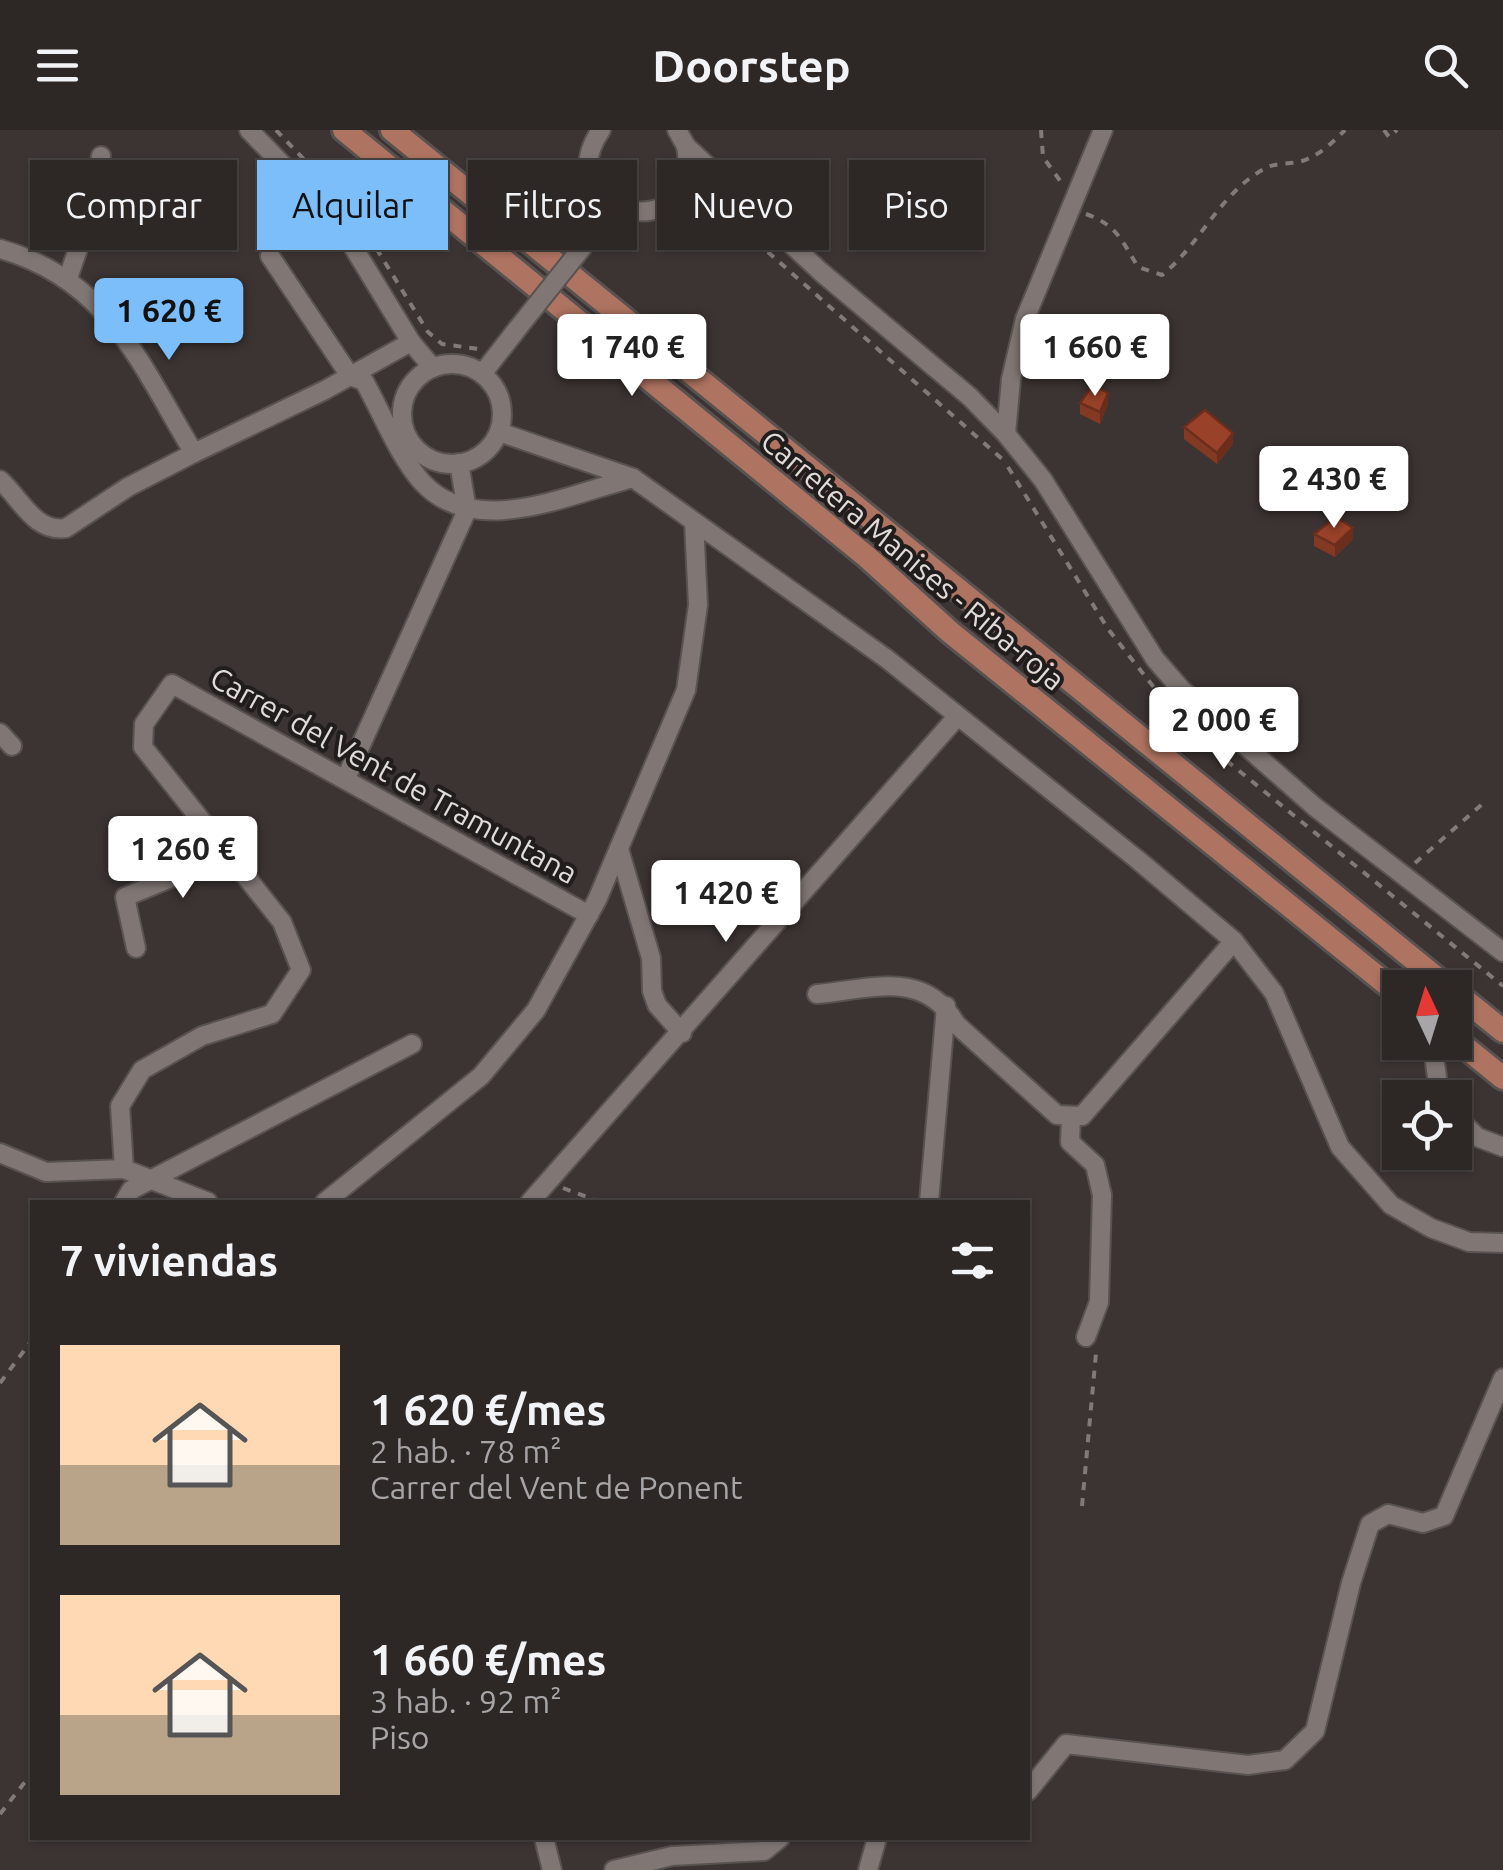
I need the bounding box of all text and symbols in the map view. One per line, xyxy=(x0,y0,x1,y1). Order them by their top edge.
icon: menu xyxy=(30,38,85,93)
icon: search xyxy=(1418,38,1473,93)
text: Doorstep xyxy=(652,40,851,91)
chip: Comprar xyxy=(30,160,237,250)
chip: Alquilar xyxy=(257,160,448,250)
chip: Filtros xyxy=(468,160,637,250)
chip: Nuevo xyxy=(657,160,829,250)
chip: Piso xyxy=(849,160,984,250)
pin: 1 620 € xyxy=(77,278,261,363)
text: 1 620 € xyxy=(116,292,222,328)
pin: 1 740 € xyxy=(540,314,724,399)
pin: 1 660 € xyxy=(1003,314,1187,399)
text: 1 740 € xyxy=(579,328,685,364)
text: 1 660 € xyxy=(1042,328,1148,364)
street label: Carretera Manises - Riba-roja xyxy=(755,423,1071,697)
pin: 2 430 € xyxy=(1242,446,1426,531)
text: 2 430 € xyxy=(1281,460,1387,496)
street label: Carrer del Vent de Tramuntana xyxy=(205,660,583,890)
pin: 2 000 € xyxy=(1132,687,1316,772)
text: 2 000 € xyxy=(1171,701,1277,737)
pin: 1 260 € xyxy=(91,816,275,901)
text: 1 260 € xyxy=(130,830,236,866)
pin: 1 420 € xyxy=(634,860,818,945)
text: 1 420 € xyxy=(673,874,779,910)
north arrow xyxy=(1382,970,1472,1060)
map controls xyxy=(1382,970,1472,1170)
button: locate xyxy=(1382,1080,1472,1170)
icon: filters xyxy=(945,1233,1000,1288)
text: 7 viviendas xyxy=(60,1237,278,1284)
icon: home xyxy=(140,1385,260,1505)
text: 1 620 €/mes xyxy=(370,1386,606,1433)
text: 2 hab. · 78 m² xyxy=(370,1433,562,1469)
text: Carrer del Vent de Ponent xyxy=(370,1469,743,1505)
icon: home xyxy=(140,1635,260,1755)
text: 1 660 €/mes xyxy=(370,1636,606,1683)
text: 3 hab. · 92 m² xyxy=(370,1683,562,1719)
text: Piso xyxy=(370,1719,430,1755)

